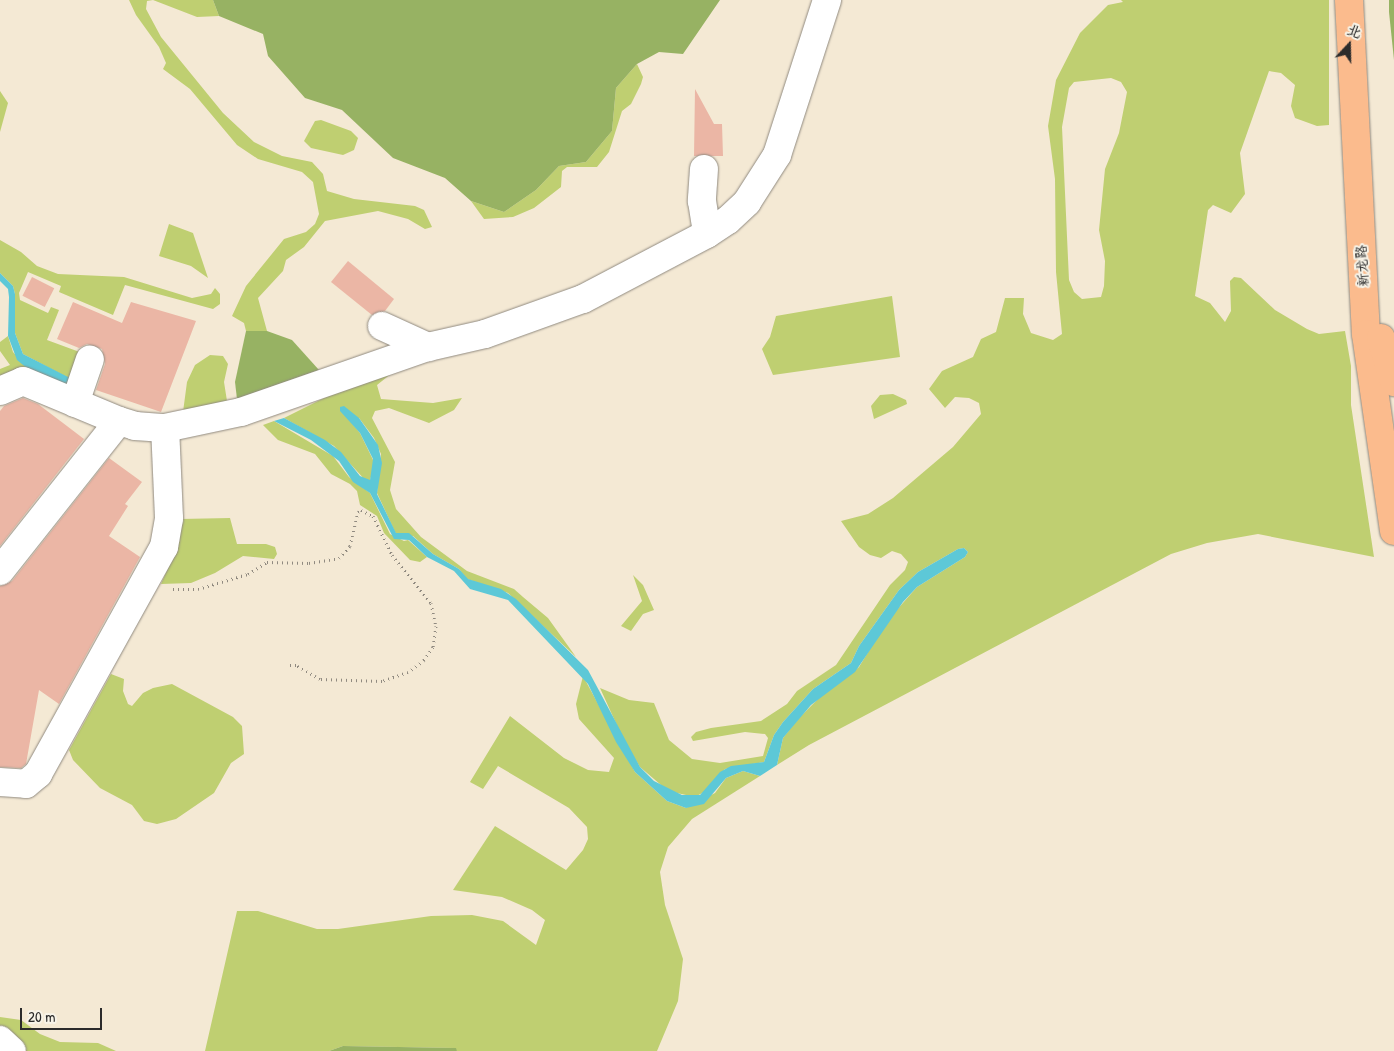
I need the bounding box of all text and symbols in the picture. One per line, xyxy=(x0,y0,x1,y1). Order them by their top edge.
text: 北 xyxy=(1345,19,1364,42)
north arrow xyxy=(1324,20,1374,70)
street label: 新龙路 xyxy=(1352,244,1372,288)
scale bar xyxy=(22,998,105,1030)
text: 20 m xyxy=(28,1006,55,1027)

